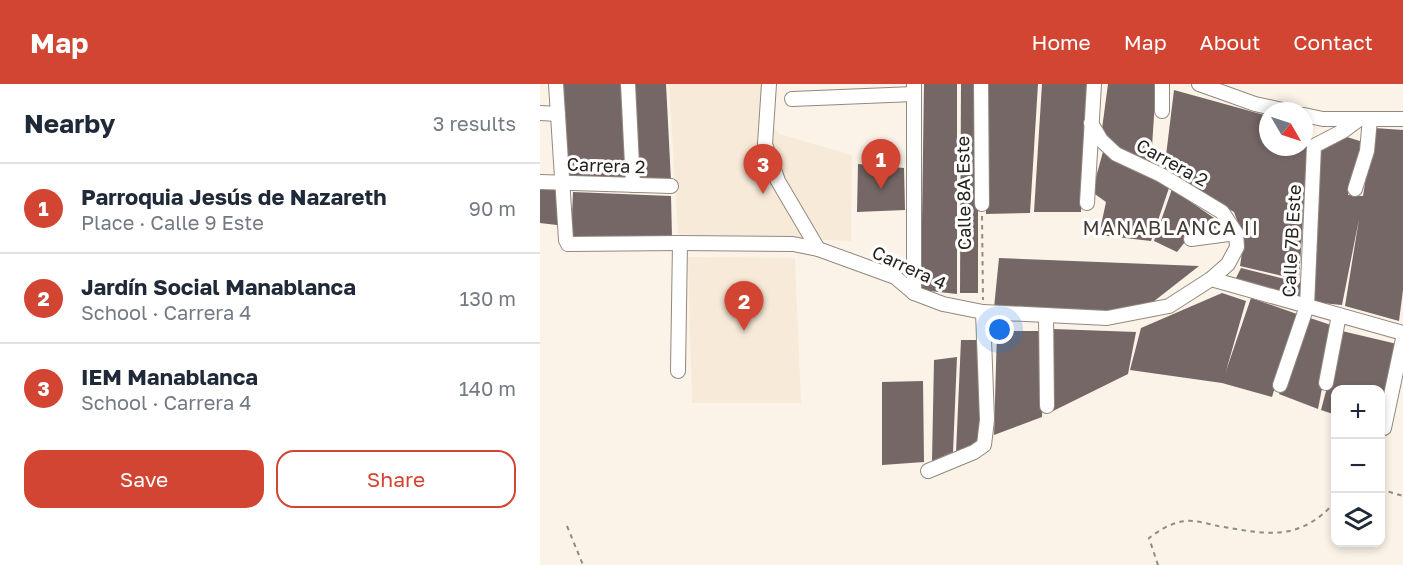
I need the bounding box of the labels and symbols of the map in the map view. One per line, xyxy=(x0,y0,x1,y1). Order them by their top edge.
north arrow xyxy=(1259,102,1313,156)
street label: Carrera 2 xyxy=(1133,133,1212,191)
street label: Calle 8A Este xyxy=(951,136,975,250)
pin: 1 xyxy=(862,140,900,189)
pin: 3 xyxy=(744,144,782,194)
street label: Carrera 2 xyxy=(566,153,646,177)
street label: Calle 7B Este xyxy=(1277,184,1305,298)
district label: MANABLANCA II xyxy=(1083,215,1259,239)
street label: Carrera 4 xyxy=(869,240,950,294)
pin: 2 xyxy=(724,282,764,331)
your location xyxy=(985,315,1014,344)

